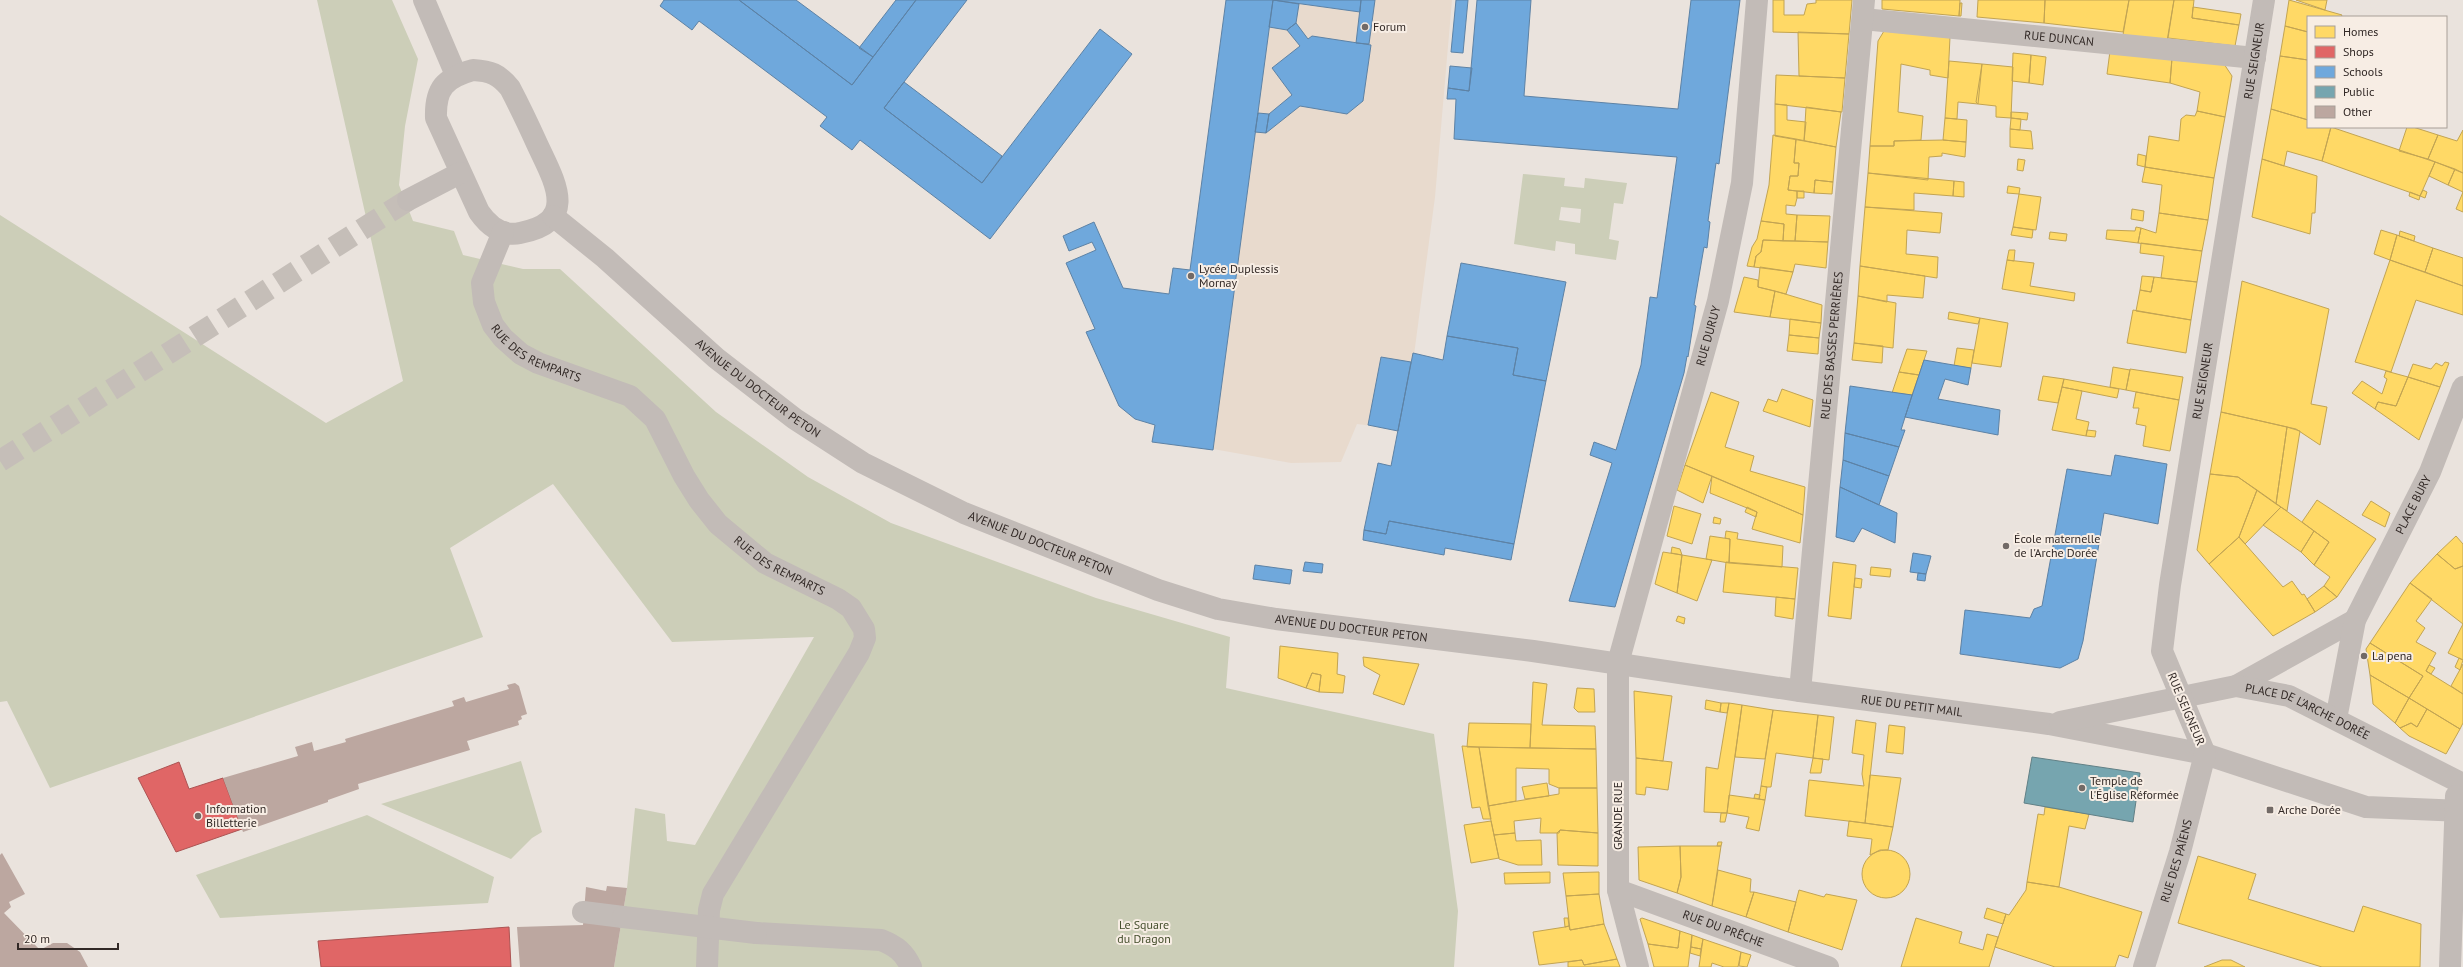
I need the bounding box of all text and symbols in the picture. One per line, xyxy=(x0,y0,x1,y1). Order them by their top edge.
legend xyxy=(2307,16,2447,128)
place label: Forum xyxy=(1373,19,1406,34)
street label: RUE SEIGNEUR xyxy=(2240,21,2267,100)
marker: Forum xyxy=(1360,22,1370,32)
text: Homes xyxy=(2343,24,2378,39)
street label: RUE DUNCAN xyxy=(2023,27,2095,49)
text: Shops xyxy=(2343,44,2374,59)
text: Schools xyxy=(2343,64,2383,79)
text: Public xyxy=(2343,84,2375,99)
text: Other xyxy=(2343,104,2372,119)
place label: Lycée Duplessis Mornay xyxy=(1199,261,1279,290)
marker: Lycée Duplessis Mornay xyxy=(1186,271,1196,281)
street label: RUE DES BASSES PERRIÈRES xyxy=(1817,271,1846,420)
street label: RUE DURUY xyxy=(1692,304,1723,368)
street label: RUE DES REMPARTS xyxy=(488,321,583,385)
street label: AVENUE DU DOCTEUR PETON xyxy=(693,335,824,441)
street label: RUE SEIGNEUR xyxy=(2189,341,2216,420)
street label: PLACE BURY xyxy=(2392,472,2434,537)
street label: AVENUE DU DOCTEUR PETON xyxy=(966,508,1115,578)
place label: École maternelle de l'Arche Dorée xyxy=(2014,531,2100,560)
street label: RUE DES REMPARTS xyxy=(731,532,827,598)
marker: École maternelle de l'Arche Dorée xyxy=(2001,541,2011,551)
street label: AVENUE DU DOCTEUR PETON xyxy=(1274,611,1428,645)
place label: La pena xyxy=(2372,648,2412,663)
marker: La pena xyxy=(2359,651,2369,661)
street label: RUE SEIGNEUR xyxy=(2164,670,2209,748)
street label: PLACE DE L'ARCHE DORÉE xyxy=(2244,680,2372,743)
street label: RUE DU PETIT MAIL xyxy=(1860,691,1964,719)
place label: Temple de l'Église Réformée xyxy=(2090,773,2179,802)
street label: GRANDE RUE xyxy=(1610,782,1625,850)
marker: Temple de l'Église Réformée xyxy=(2077,783,2087,793)
place label: Information Billetterie xyxy=(206,801,266,830)
place label: Arche Dorée xyxy=(2278,802,2341,817)
marker: Arche Dorée xyxy=(2265,805,2275,815)
marker: Information Billetterie xyxy=(193,811,203,821)
street label: RUE DES PAÏENS xyxy=(2157,818,2195,904)
street label: RUE DU PRÊCHE xyxy=(1681,906,1766,950)
park label: Le Square du Dragon xyxy=(1117,917,1171,946)
scale bar xyxy=(18,925,118,951)
text: 20 m xyxy=(24,931,50,946)

